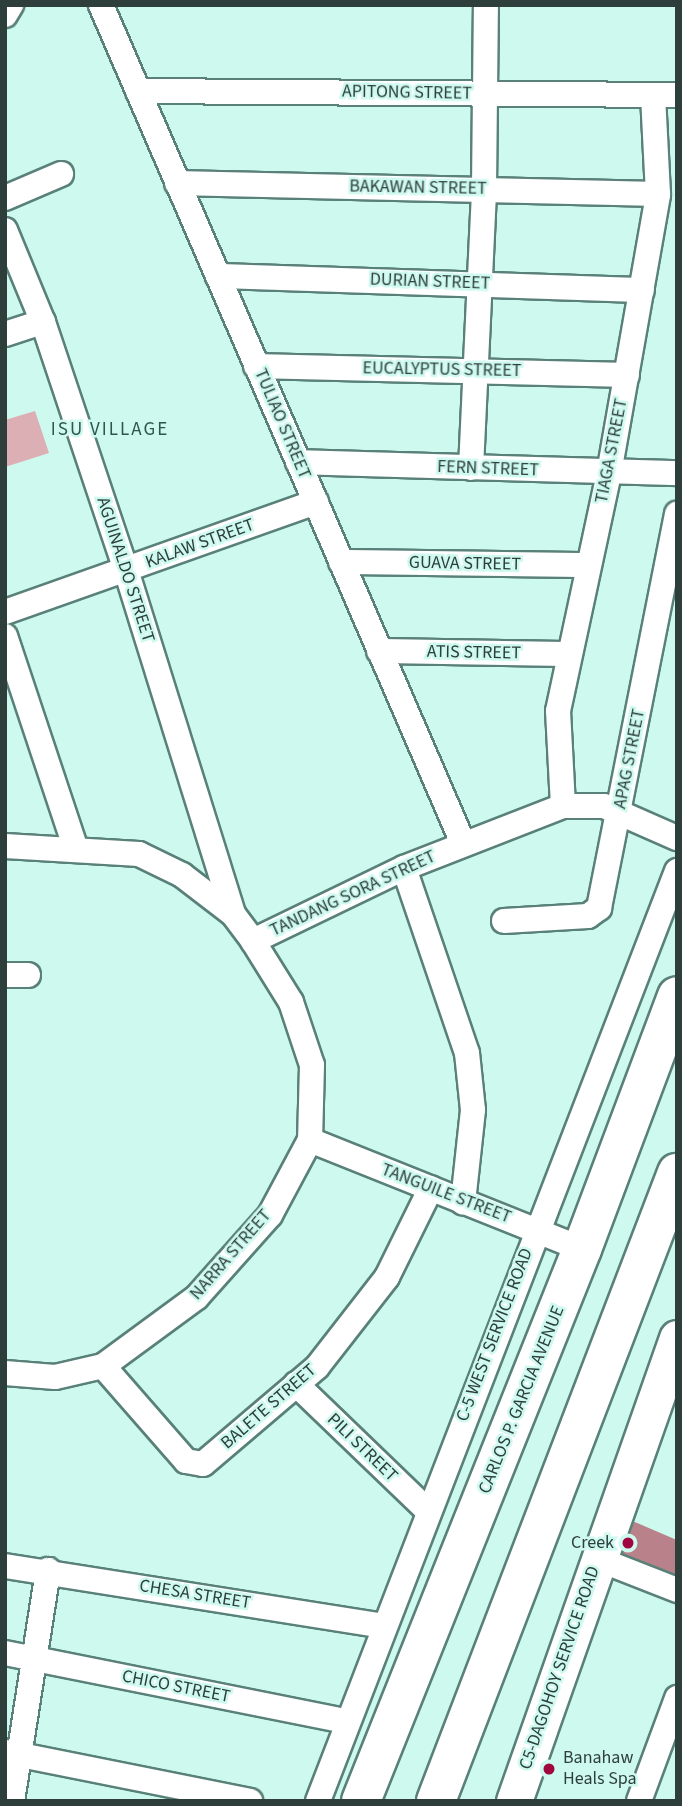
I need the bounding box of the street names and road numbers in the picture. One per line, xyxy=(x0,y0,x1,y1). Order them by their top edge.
street label: APITONG STREET xyxy=(342,81,472,105)
street label: BAKAWAN STREET xyxy=(349,176,487,200)
street label: DURIAN STREET xyxy=(369,269,491,295)
street label: EUCALYPTUS STREET xyxy=(362,358,522,382)
street label: TULIAO STREET xyxy=(249,366,315,482)
street label: TIAGA STREET xyxy=(591,397,633,505)
street label: FERN STREET xyxy=(437,456,539,482)
street label: AGUINALDO STREET xyxy=(91,495,159,645)
street label: KALAW STREET xyxy=(143,514,257,574)
street label: GUAVA STREET xyxy=(409,552,521,576)
street label: ATIS STREET xyxy=(427,641,521,665)
street label: APAG STREET xyxy=(610,707,650,811)
street label: TANDANG SORA STREET xyxy=(267,846,439,942)
street label: TANGUILE STREET xyxy=(378,1159,514,1229)
street label: NARRA STREET xyxy=(186,1205,276,1305)
street label: C-5 WEST SERVICE ROAD xyxy=(452,1245,538,1425)
street label: CARLOS P. GARCIA AVENUE xyxy=(474,1303,570,1497)
street label: BALETE STREET xyxy=(217,1360,321,1454)
street label: PILI STREET xyxy=(322,1409,402,1487)
street label: C5-DAGOHOY SERVICE ROAD xyxy=(515,1564,605,1772)
street label: CHESA STREET xyxy=(138,1576,252,1614)
street label: CHICO STREET xyxy=(120,1666,232,1708)

